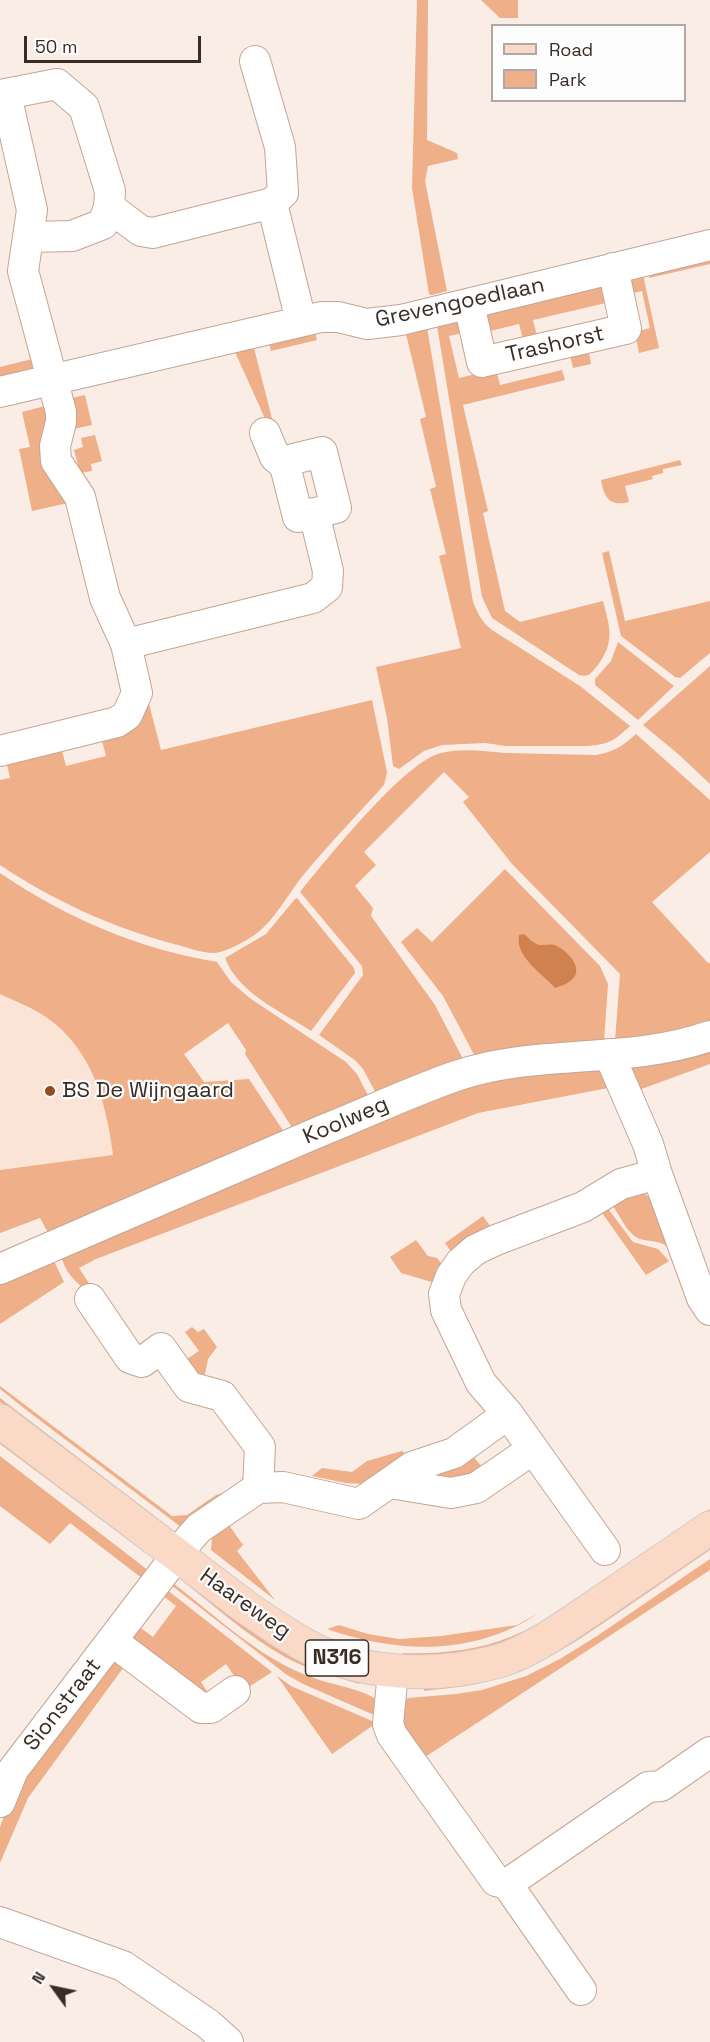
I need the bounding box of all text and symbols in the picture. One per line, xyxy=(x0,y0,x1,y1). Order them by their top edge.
scale bar xyxy=(27,24,204,62)
legend xyxy=(491,24,686,102)
text: 50 m xyxy=(35,35,77,58)
text: Road xyxy=(549,38,593,61)
text: Park xyxy=(549,68,586,91)
street label: Grevengoedlaan xyxy=(373,272,547,334)
street label: Trashorst xyxy=(503,321,607,369)
place label: BS De Wijngaard xyxy=(62,1078,234,1104)
marker: BS De Wijngaard xyxy=(43,1084,57,1098)
street label: Koolweg xyxy=(299,1091,393,1151)
street label: Haareweg xyxy=(194,1563,296,1645)
road number: N316 xyxy=(306,1640,368,1676)
street label: Sionstraat xyxy=(19,1654,107,1756)
north arrow xyxy=(24,1958,84,2018)
text: N xyxy=(27,1968,50,1988)

